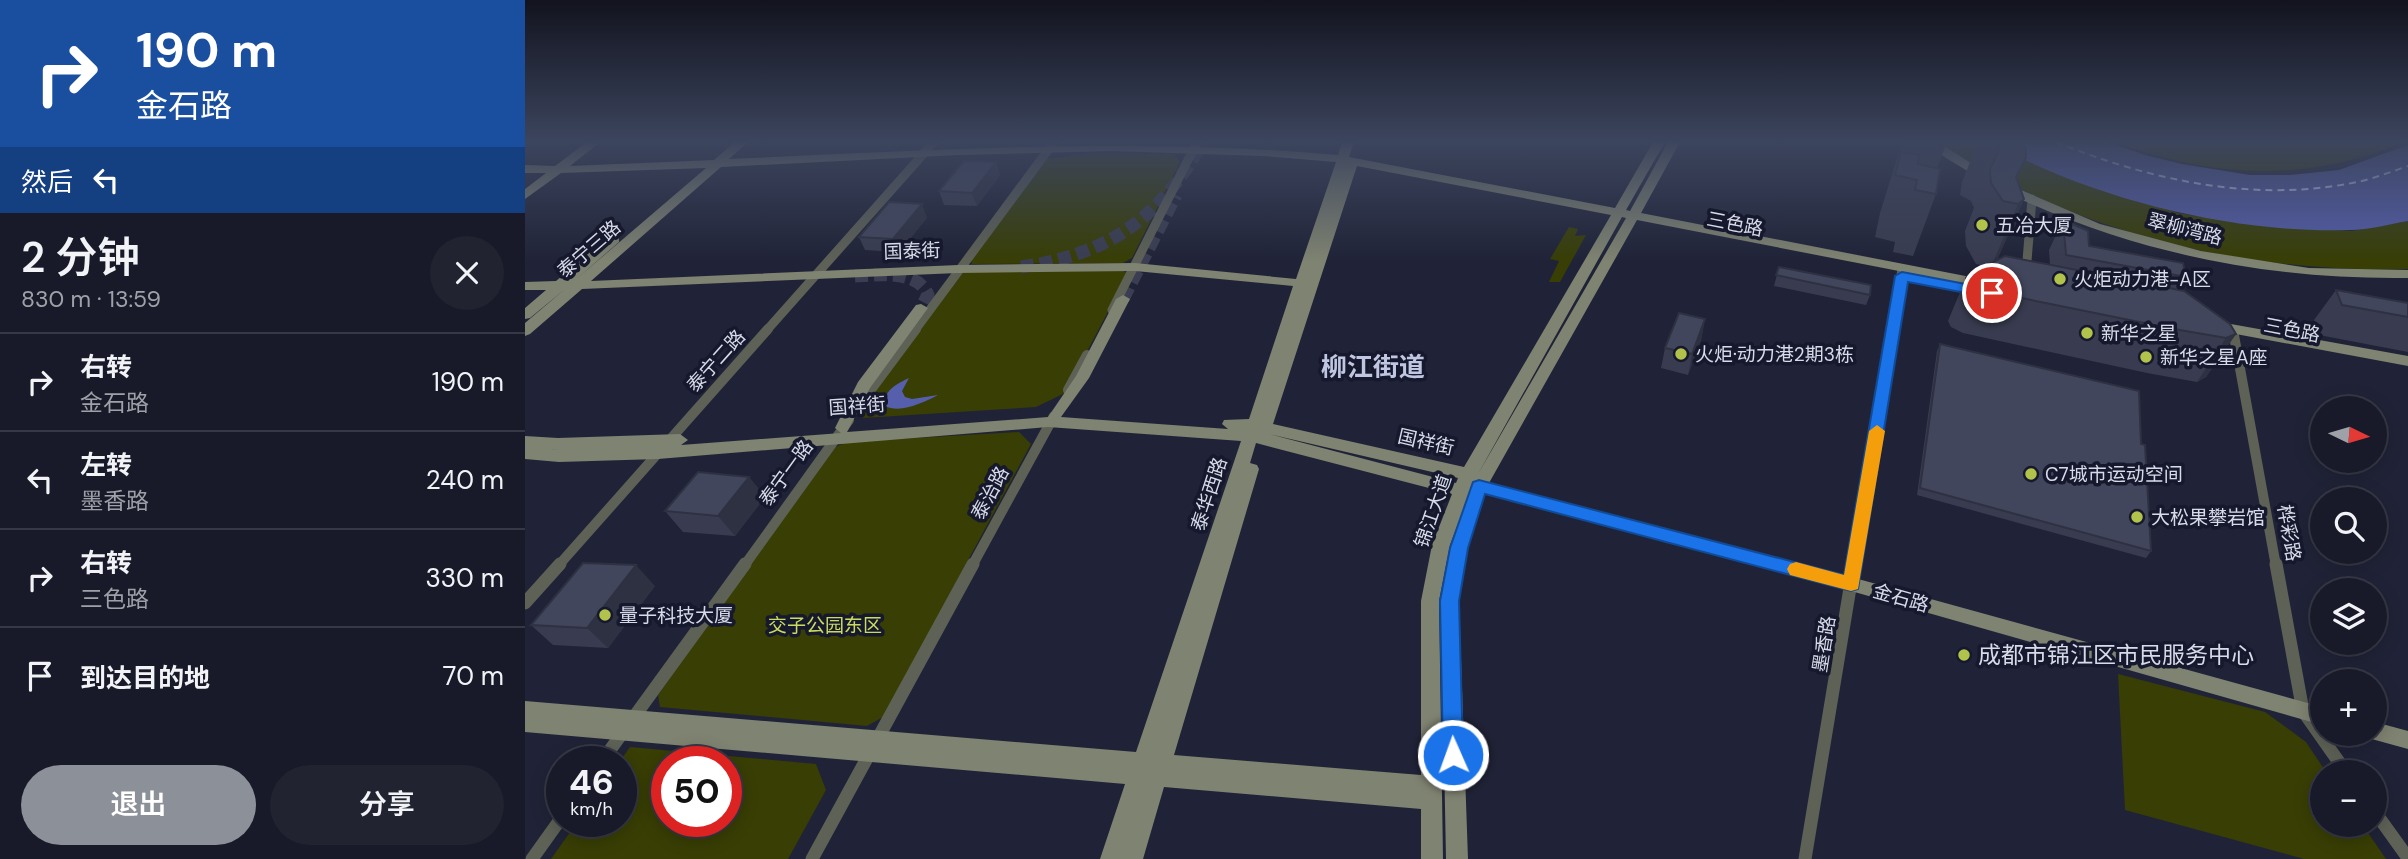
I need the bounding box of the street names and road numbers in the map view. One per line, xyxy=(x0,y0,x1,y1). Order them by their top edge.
street label: 三色路 xyxy=(1705,206,1765,242)
street label: 翠柳湾路 xyxy=(2145,208,2225,250)
street label: 泰宁三路 xyxy=(552,215,626,283)
street label: 国泰街 xyxy=(883,238,941,264)
street label: 三色路 xyxy=(2262,312,2322,348)
street label: 泰宁二路 xyxy=(681,324,751,398)
street label: 国祥街 xyxy=(828,392,886,420)
street label: 国祥街 xyxy=(1395,423,1457,461)
street label: 泰宁一路 xyxy=(754,435,818,511)
street label: 泰华西路 xyxy=(1185,454,1233,534)
street label: 泰治路 xyxy=(966,462,1014,524)
street label: 锦江大道 xyxy=(1409,471,1457,551)
street label: 桦彩路 xyxy=(2272,503,2306,563)
street label: 金石路 xyxy=(1870,578,1932,618)
street label: 墨香路 xyxy=(1807,614,1841,674)

